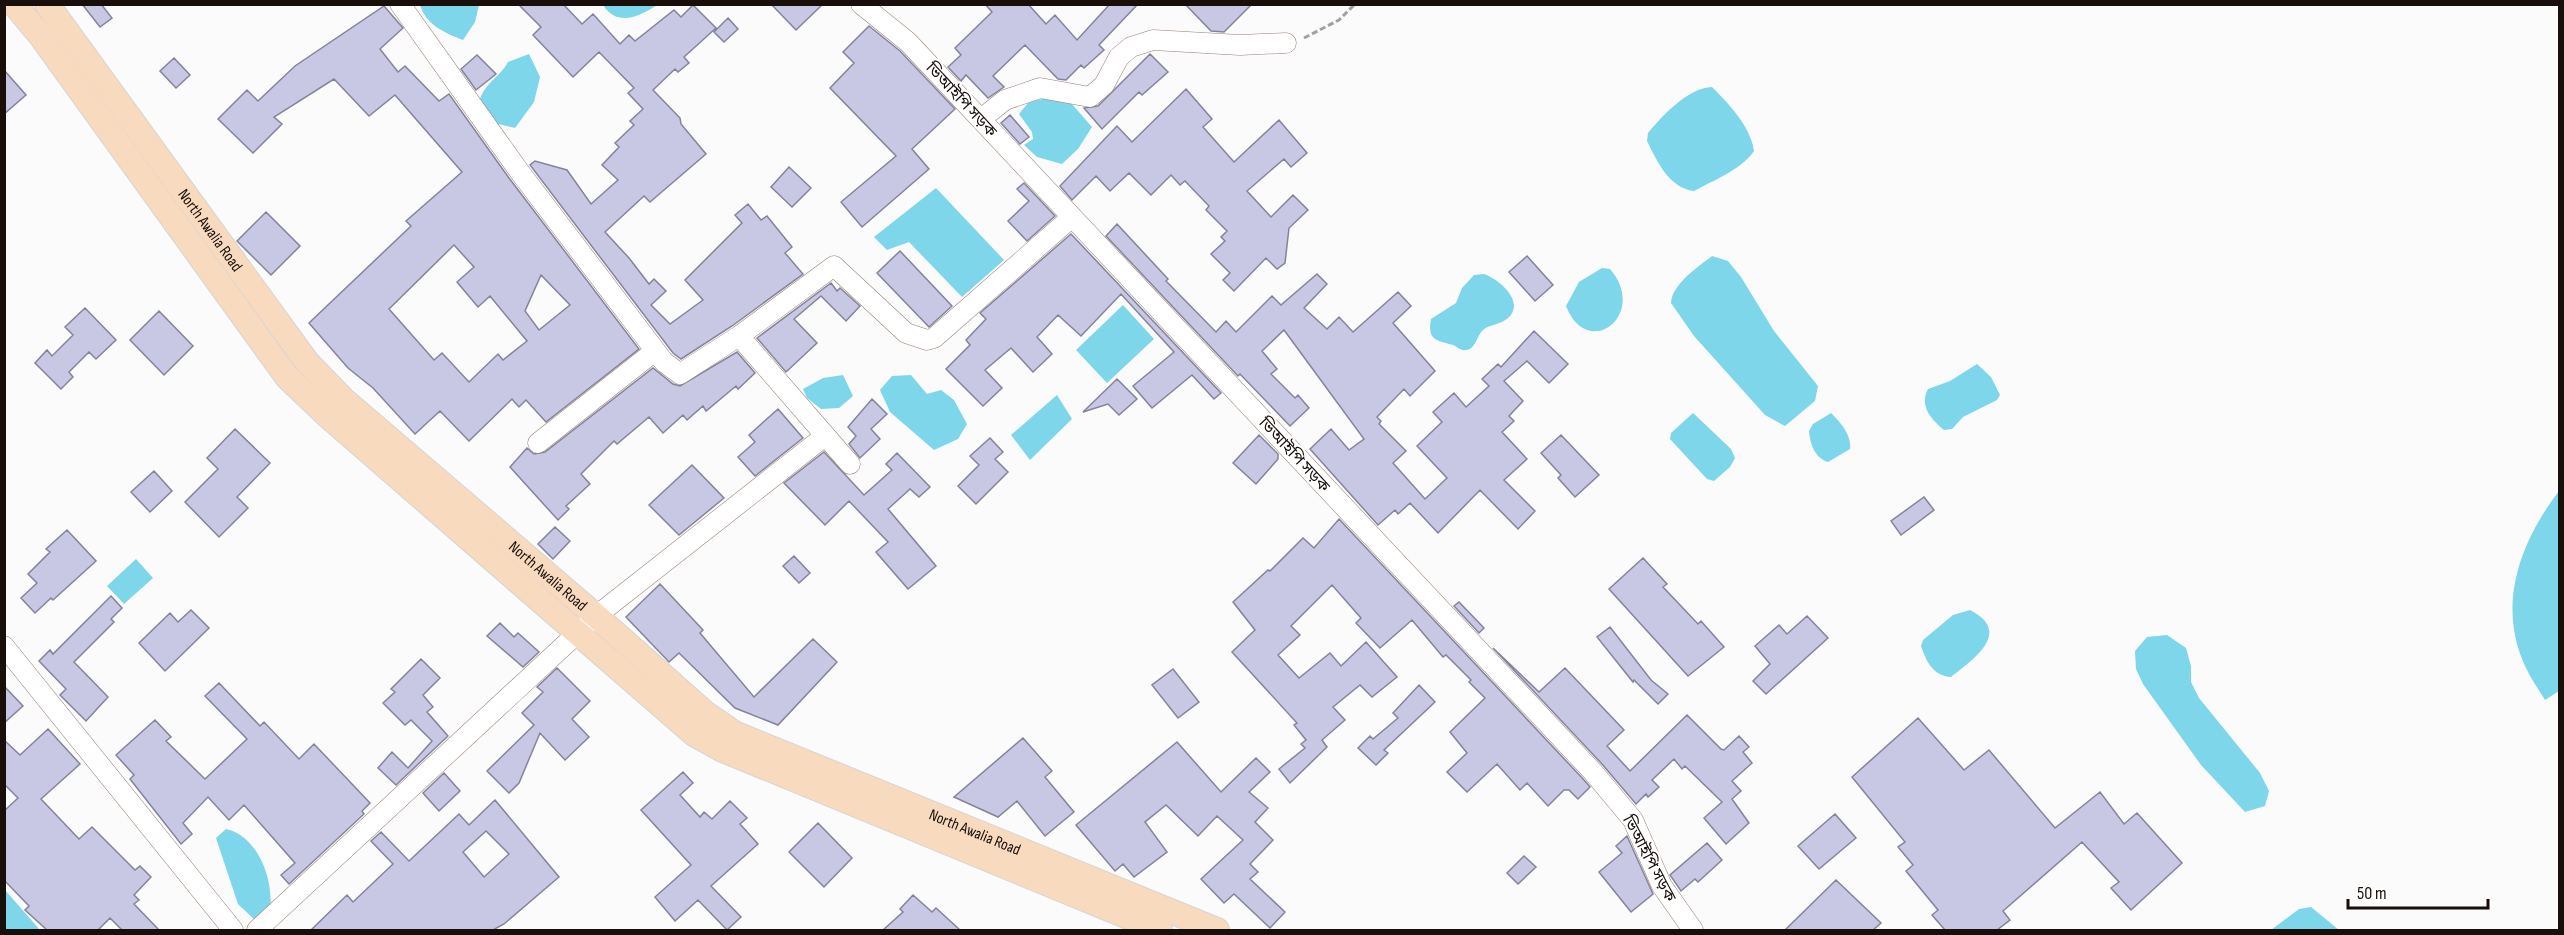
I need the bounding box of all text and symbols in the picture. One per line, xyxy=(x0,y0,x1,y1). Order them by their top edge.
street label: ভিআইপি সড়ক xyxy=(921,57,1002,142)
street label: North Awalia Road xyxy=(173,186,246,276)
street label: ভিআইপি সড়ক xyxy=(1254,412,1335,497)
street label: North Awalia Road xyxy=(505,538,591,615)
street label: North Awalia Road xyxy=(926,806,1023,860)
street label: ভিআইপি সড়ক xyxy=(1617,811,1681,906)
scale bar xyxy=(2348,872,2488,910)
text: 50 m xyxy=(2357,883,2387,904)

